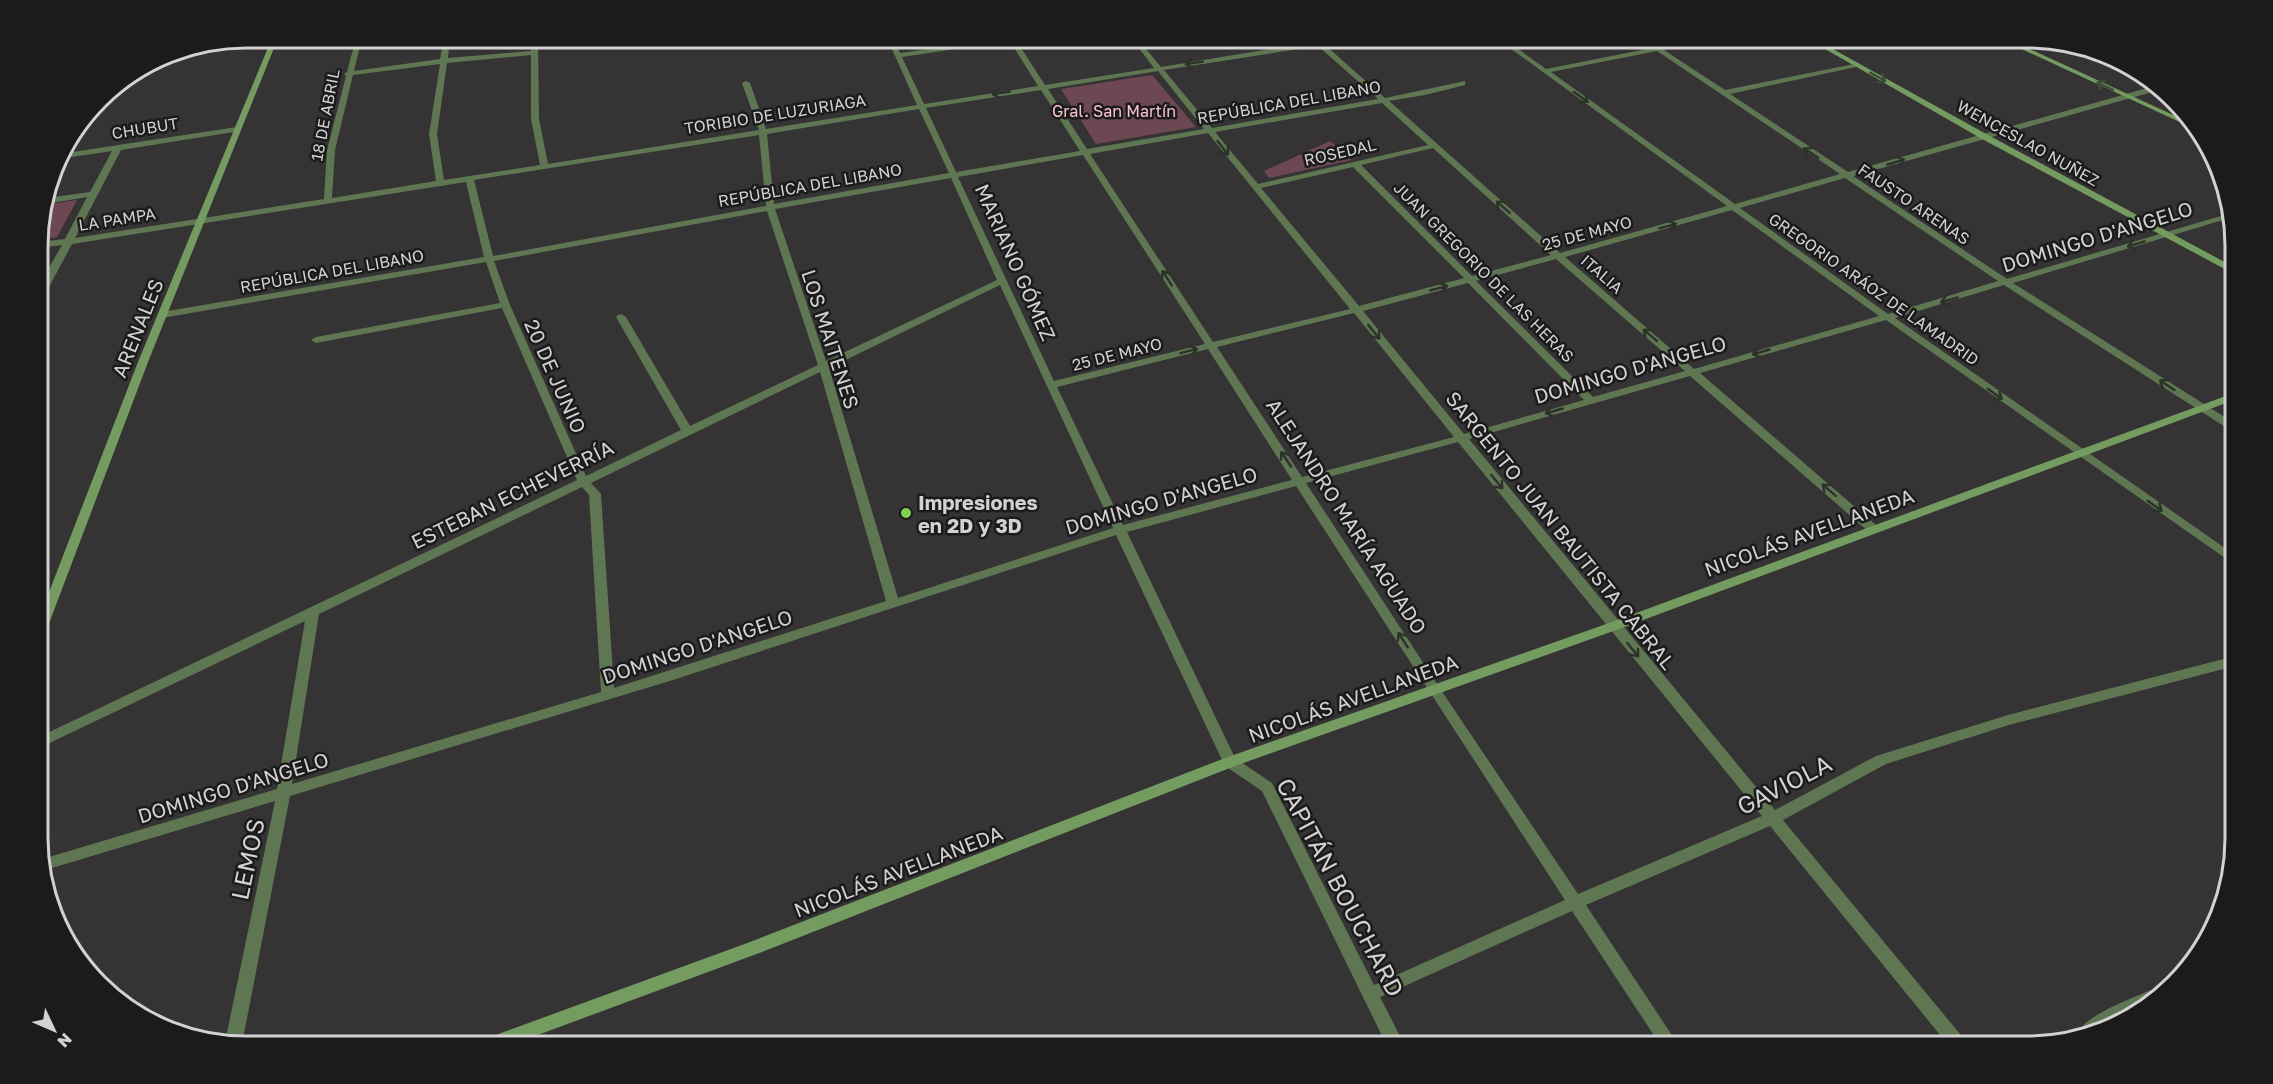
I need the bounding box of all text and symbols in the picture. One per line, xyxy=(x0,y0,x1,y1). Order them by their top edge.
one-way arrow xyxy=(1184,57,1204,68)
street label: 18 DE ABRIL xyxy=(306,67,344,163)
one-way arrow xyxy=(1869,72,1886,84)
street label: REPÚBLICA DEL LIBANO xyxy=(1196,76,1382,128)
one-way arrow xyxy=(2097,79,2115,91)
one-way arrow xyxy=(992,88,1012,99)
street label: TORIBIO DE LUZURIAGA xyxy=(683,90,867,138)
one-way arrow xyxy=(1572,90,1588,103)
street label: WENCESLAO NUÑEZ xyxy=(1953,96,2103,190)
park label: Gral. San Martín xyxy=(1052,101,1176,121)
street label: CHUBUT xyxy=(110,113,180,143)
street label: ROSEDAL xyxy=(1302,134,1378,170)
one-way arrow xyxy=(1217,140,1230,156)
one-way arrow xyxy=(1802,146,1819,159)
one-way arrow xyxy=(1886,156,1905,167)
street label: REPÚBLICA DEL LIBANO xyxy=(717,159,903,211)
street label: FAUSTO ARENAS xyxy=(1854,159,1974,249)
street label: JUAN GREGORIO DE LAS HERAS xyxy=(1390,178,1578,366)
street label: MARIANO GÓMEZ xyxy=(971,180,1061,344)
street label: DOMINGO D'ANGELO xyxy=(1999,196,2195,276)
one-way arrow xyxy=(1496,200,1511,214)
street label: LA PAMPA xyxy=(77,203,157,235)
street label: GREGORIO ARÁOZ DE LAMADRID xyxy=(1765,209,1983,369)
street label: 25 DE MAYO xyxy=(1540,211,1634,255)
one-way arrow xyxy=(1658,220,1677,231)
one-way arrow xyxy=(2127,239,2146,250)
street label: REPÚBLICA DEL LIBANO xyxy=(239,245,425,297)
street label: ITALIA xyxy=(1577,250,1627,298)
street label: LOS MAITENES xyxy=(797,266,865,412)
one-way arrow xyxy=(1161,271,1173,287)
street label: ARENALES xyxy=(106,275,168,381)
one-way arrow xyxy=(1429,282,1448,293)
one-way arrow xyxy=(1940,294,1959,306)
street label: 20 DE JUNIO xyxy=(520,315,592,437)
one-way arrow xyxy=(1367,323,1380,339)
one-way arrow xyxy=(1643,328,1658,342)
street label: DOMINGO D'ANGELO xyxy=(1531,330,1729,408)
street label: 25 DE MAYO xyxy=(1070,333,1164,375)
one-way arrow xyxy=(1179,345,1198,356)
one-way arrow xyxy=(1752,347,1771,358)
one-way arrow xyxy=(2159,379,2176,392)
street label: SARGENTO JUAN BAUTISTA CABRAL xyxy=(1441,386,1681,674)
one-way arrow xyxy=(1987,388,2003,400)
street label: ALEJANDRO MARÍA AGUADO xyxy=(1262,394,1432,638)
one-way arrow xyxy=(1545,406,1564,417)
street label: ESTEBAN ECHEVERRÍA xyxy=(407,435,617,553)
one-way arrow xyxy=(1280,451,1292,467)
street label: DOMINGO D'ANGELO xyxy=(1062,461,1260,539)
one-way arrow xyxy=(1491,474,1504,490)
street label: NICOLÁS AVELLANEDA xyxy=(1701,483,1917,581)
one-way arrow xyxy=(1822,483,1837,497)
place label: Impresiones en 2D y 3D xyxy=(918,490,1038,537)
one-way arrow xyxy=(2146,500,2162,512)
marker: Impresiones en 2D y 3D xyxy=(899,506,913,520)
street label: DOMINGO D'ANGELO xyxy=(599,604,795,688)
one-way arrow xyxy=(1396,632,1408,649)
one-way arrow xyxy=(1627,642,1640,658)
street label: NICOLÁS AVELLANEDA xyxy=(1245,649,1461,747)
street label: DOMINGO D'ANGELO xyxy=(135,747,331,827)
street label: GAVIOLA xyxy=(1732,748,1836,820)
street label: CAPITÁN BOUCHARD xyxy=(1271,773,1411,1001)
street label: LEMOS xyxy=(224,816,270,902)
street label: NICOLÁS AVELLANEDA xyxy=(790,820,1006,922)
north arrow xyxy=(24,1000,84,1060)
text: N xyxy=(53,1029,76,1052)

